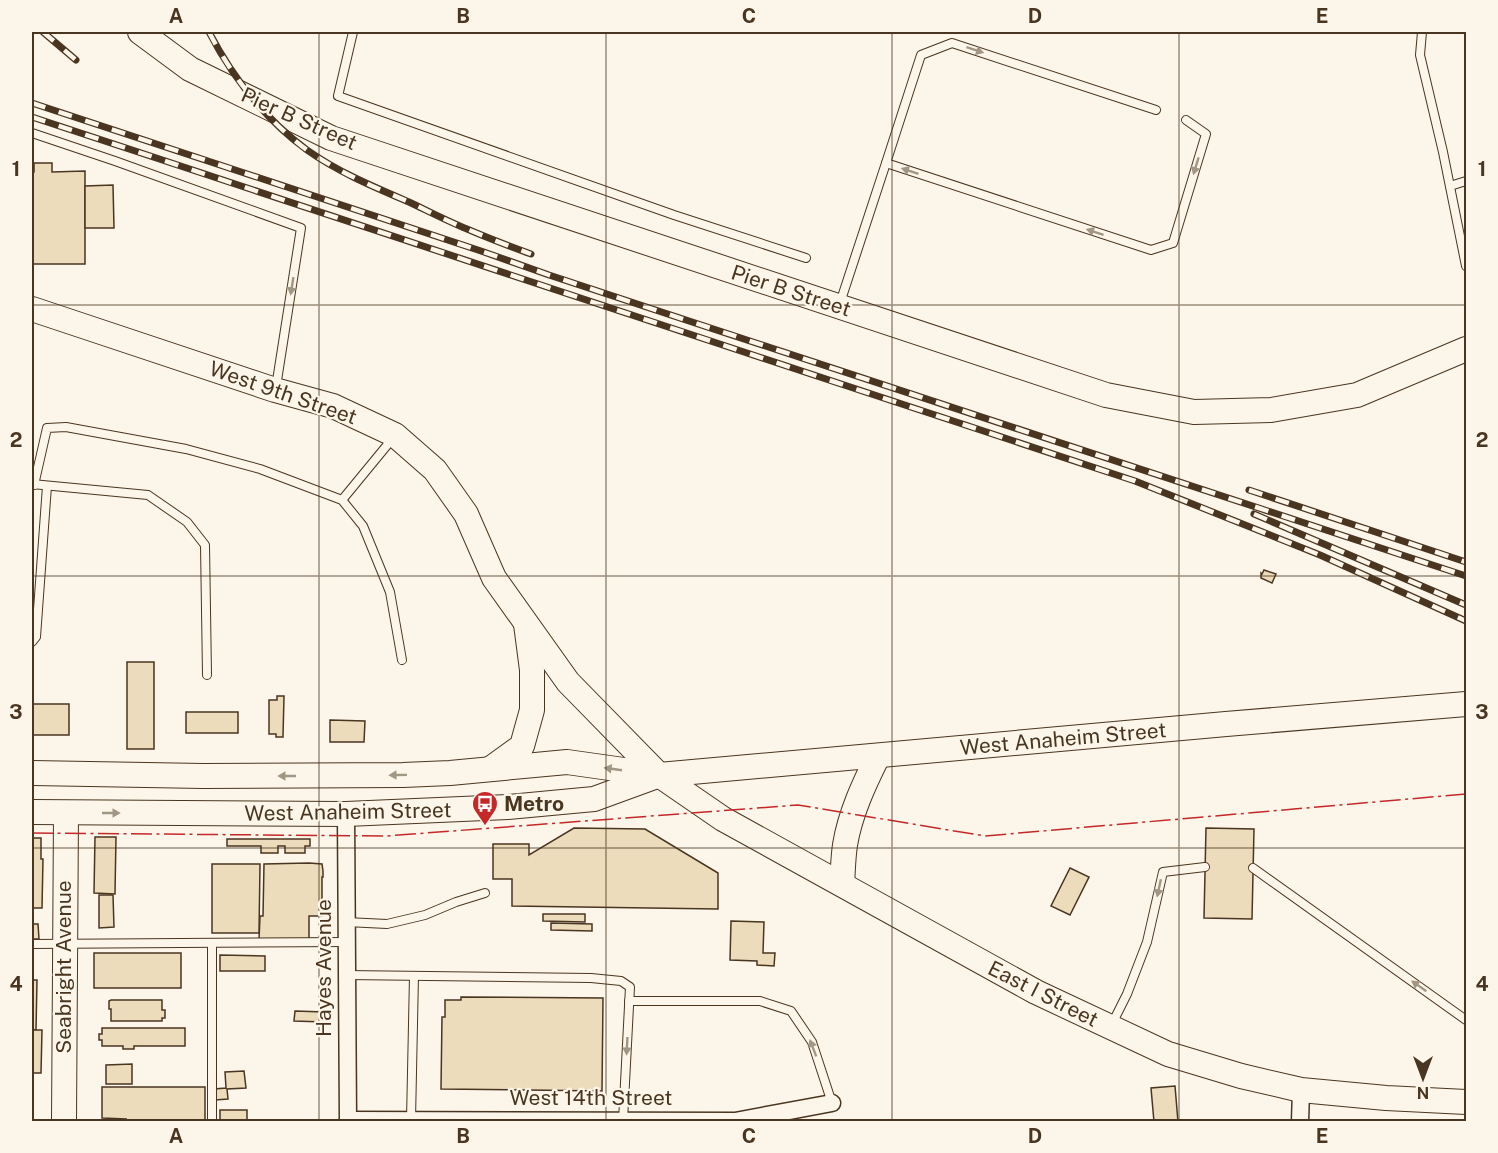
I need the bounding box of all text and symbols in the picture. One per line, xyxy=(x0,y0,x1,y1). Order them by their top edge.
text: A xyxy=(169,4,183,28)
text: B xyxy=(456,4,470,28)
text: C xyxy=(742,4,756,28)
text: D xyxy=(1028,4,1042,28)
text: E xyxy=(1316,4,1328,28)
one-way arrow xyxy=(966,46,984,56)
street label: Pier B Street xyxy=(237,82,361,155)
text: 1 xyxy=(12,157,20,181)
one-way arrow xyxy=(1191,157,1200,175)
text: 1 xyxy=(1478,157,1486,181)
one-way arrow xyxy=(901,165,919,175)
one-way arrow xyxy=(1086,226,1104,236)
street label: Pier B Street xyxy=(728,259,854,322)
one-way arrow xyxy=(287,276,296,295)
street label: West 9th Street xyxy=(206,356,360,429)
text: 2 xyxy=(10,428,22,452)
text: 2 xyxy=(1476,428,1488,452)
text: 3 xyxy=(9,700,23,724)
text: 3 xyxy=(1475,700,1489,724)
street label: West Anaheim Street xyxy=(959,717,1167,760)
one-way arrow xyxy=(603,764,622,773)
one-way arrow xyxy=(388,770,407,780)
one-way arrow xyxy=(278,771,297,781)
bus stop icon: Metro xyxy=(470,789,500,827)
place label: Metro xyxy=(504,791,564,816)
street label: West Anaheim Street xyxy=(244,797,452,826)
one-way arrow xyxy=(101,808,120,818)
one-way arrow xyxy=(1154,879,1163,898)
street label: Seabright Avenue xyxy=(51,880,76,1054)
street label: Hayes Avenue xyxy=(311,899,336,1037)
street label: East I Street xyxy=(984,955,1103,1032)
text: 4 xyxy=(9,972,23,996)
text: 4 xyxy=(1475,972,1489,996)
one-way arrow xyxy=(1411,980,1427,992)
one-way arrow xyxy=(622,1036,631,1055)
one-way arrow xyxy=(808,1038,818,1056)
north arrow xyxy=(1393,1048,1453,1108)
text: N xyxy=(1417,1083,1429,1102)
street label: West 14th Street xyxy=(509,1085,673,1110)
text: A xyxy=(169,1124,183,1148)
text: B xyxy=(456,1124,470,1148)
text: C xyxy=(742,1124,756,1148)
text: D xyxy=(1028,1124,1042,1148)
text: E xyxy=(1316,1124,1328,1148)

